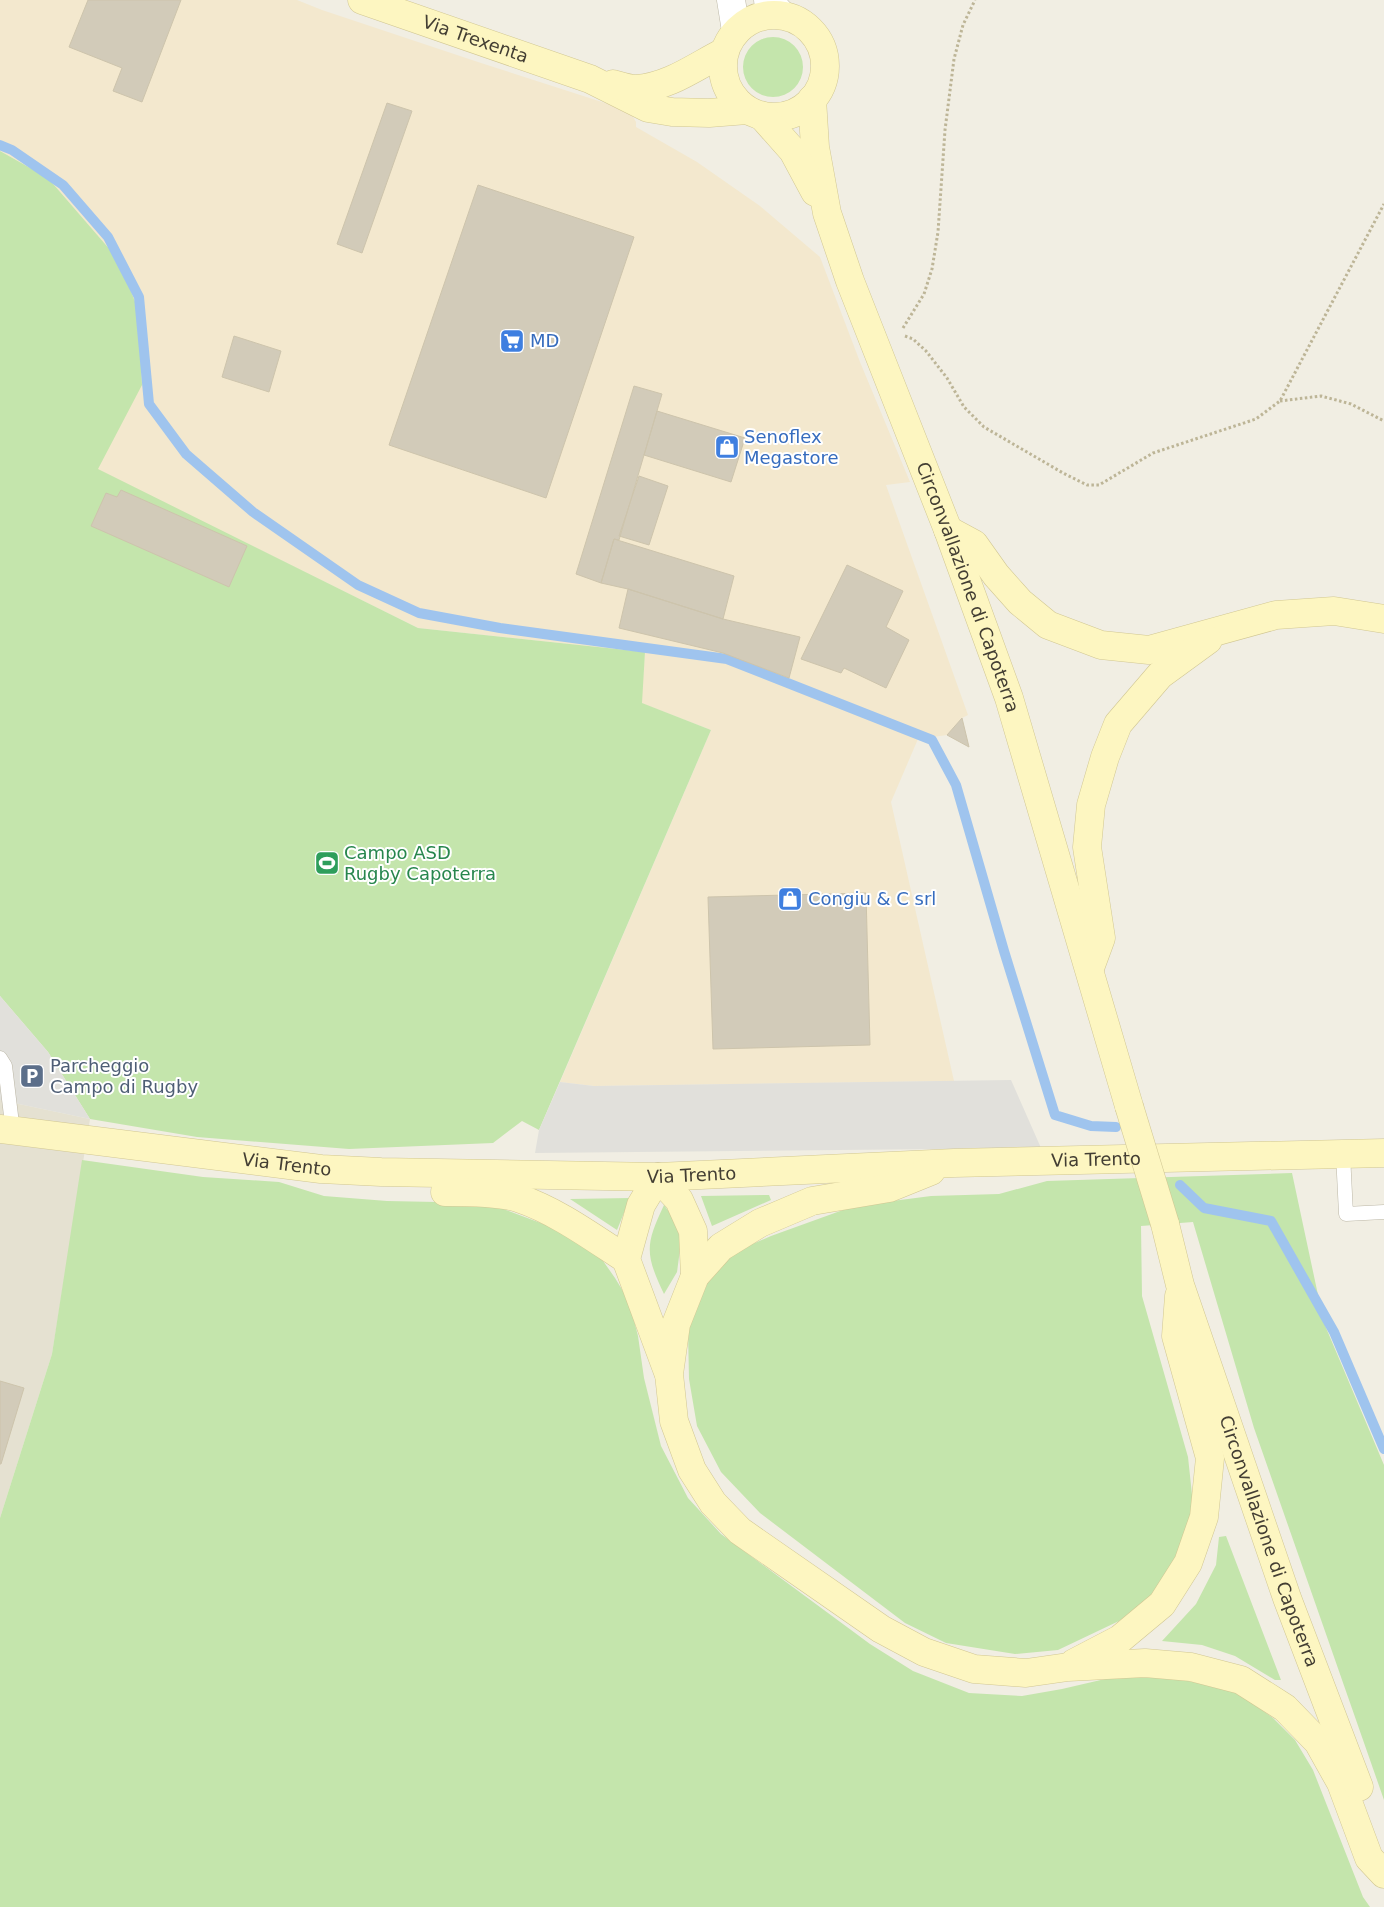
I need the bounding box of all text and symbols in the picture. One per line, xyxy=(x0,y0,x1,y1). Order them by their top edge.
street label: Via Trexenta xyxy=(420,11,531,67)
supermarket icon: MD xyxy=(499,328,525,354)
place label: MD xyxy=(530,330,559,351)
place label: Senoflex Megastore xyxy=(744,426,839,468)
shop icon: Senoflex Megastore xyxy=(714,434,740,460)
street label: Circonvallazione di Capoterra xyxy=(912,459,1024,715)
place label: Campo ASD Rugby Capoterra xyxy=(344,842,496,884)
sports icon: Campo ASD Rugby Capoterra xyxy=(314,850,340,876)
shop icon: Congiu & C srl xyxy=(777,886,803,912)
place label: Congiu & C srl xyxy=(808,888,936,909)
place label: Parcheggio Campo di Rugby xyxy=(50,1055,198,1097)
parking icon: Parcheggio Campo di Rugby xyxy=(19,1063,45,1089)
street label: Via Trento xyxy=(241,1148,332,1180)
street label: Via Trento xyxy=(1051,1148,1141,1171)
street label: Via Trento xyxy=(646,1162,737,1187)
street label: Circonvallazione di Capoterra xyxy=(1215,1413,1323,1670)

